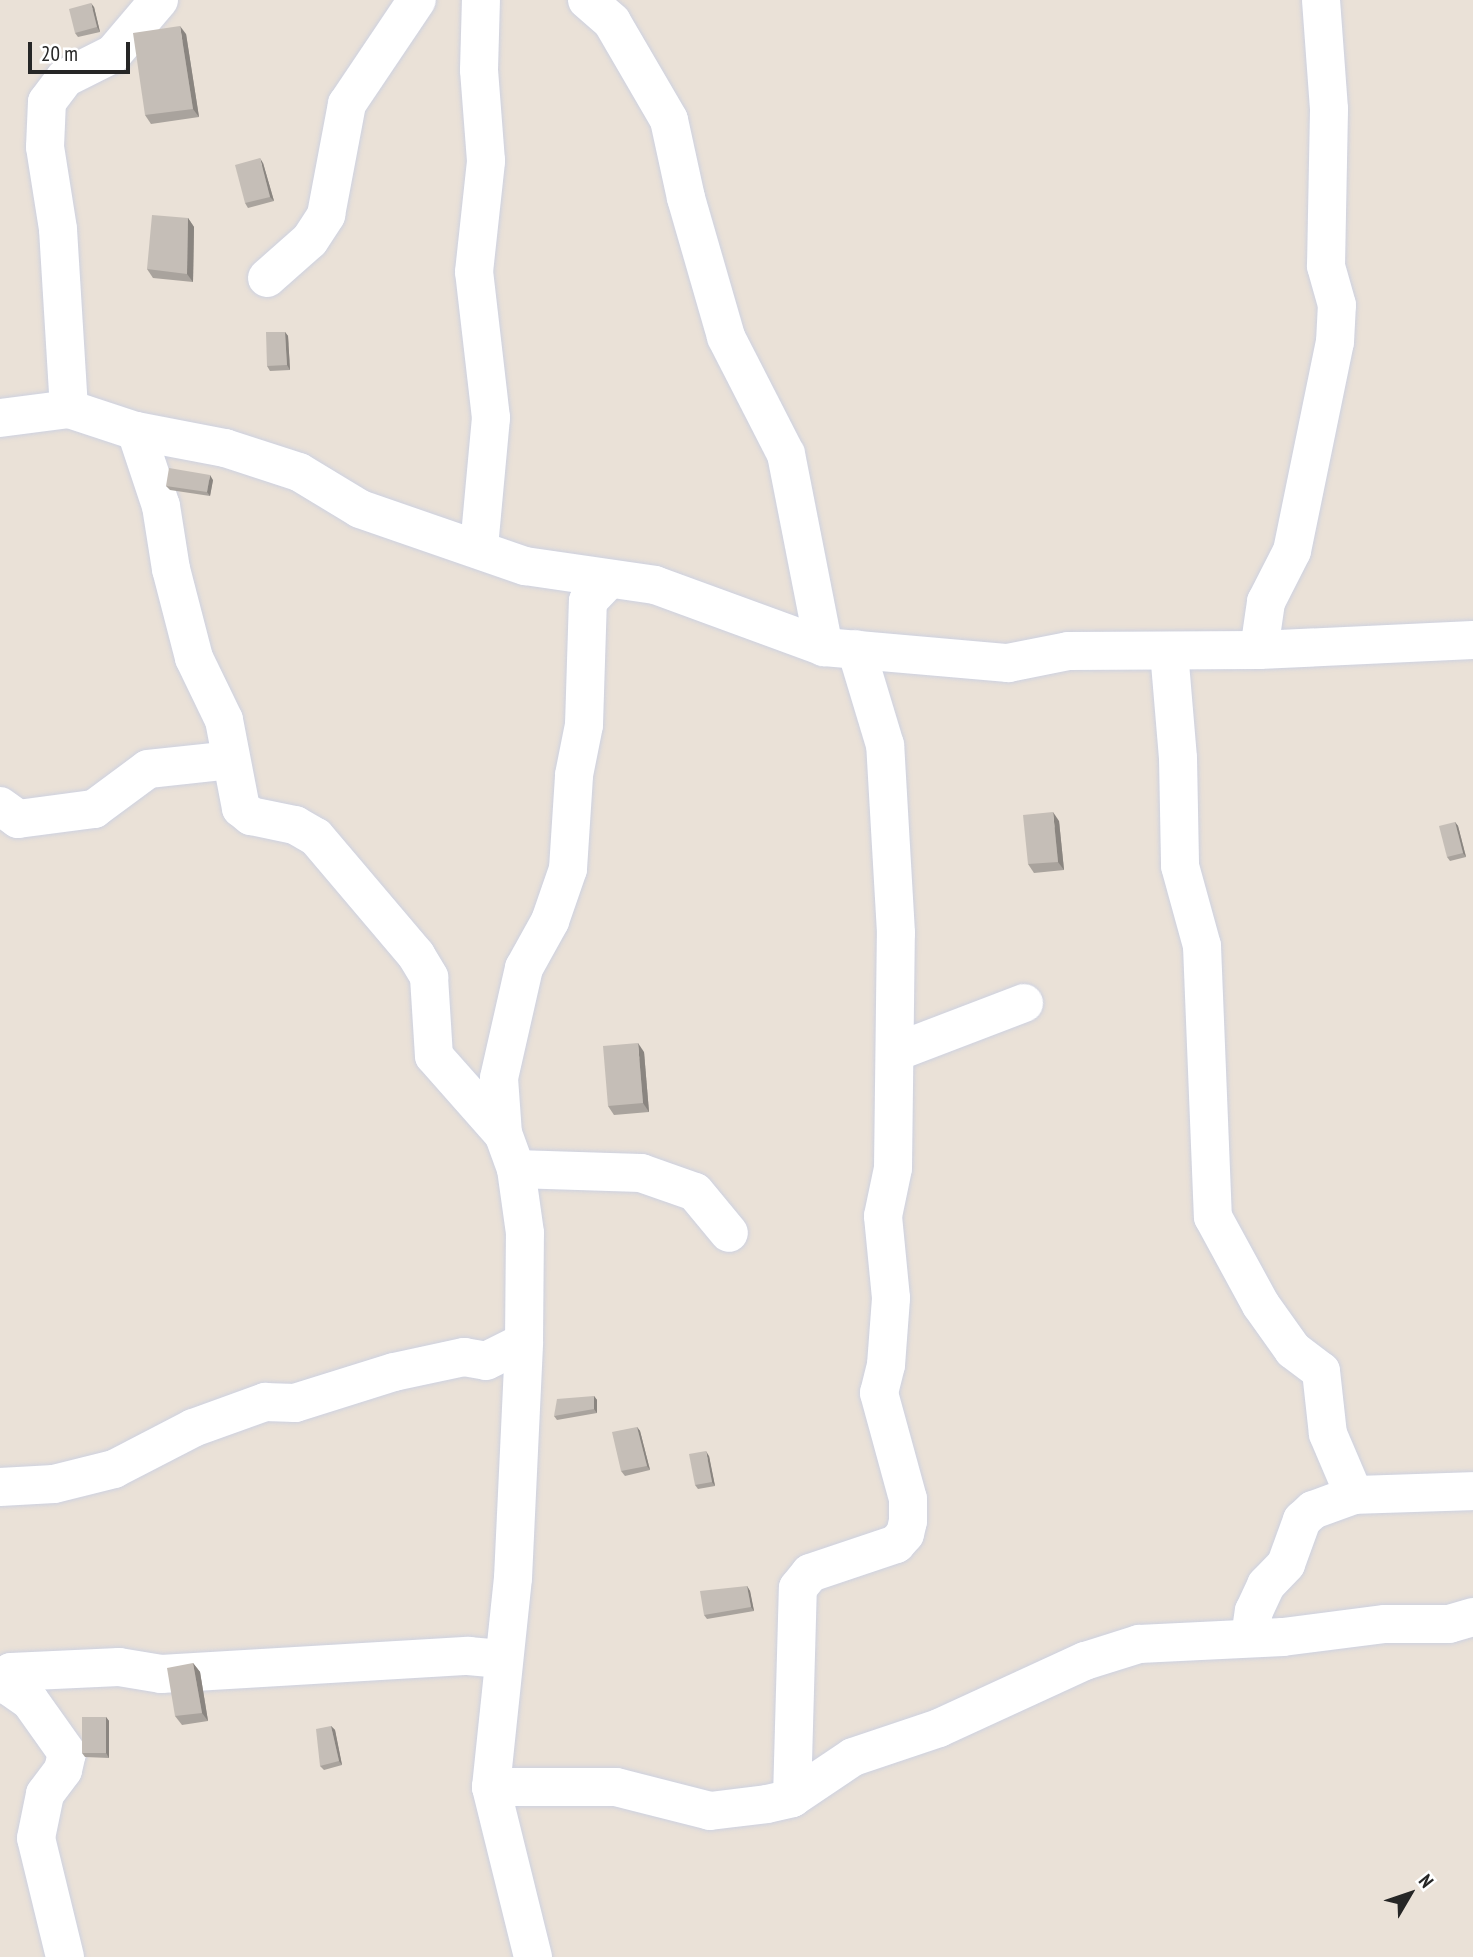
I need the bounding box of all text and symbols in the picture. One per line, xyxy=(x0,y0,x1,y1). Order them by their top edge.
scale bar xyxy=(32,28,133,72)
text: 20 m xyxy=(41,40,78,67)
north arrow xyxy=(1375,1859,1445,1929)
text: N xyxy=(1414,1869,1439,1892)

